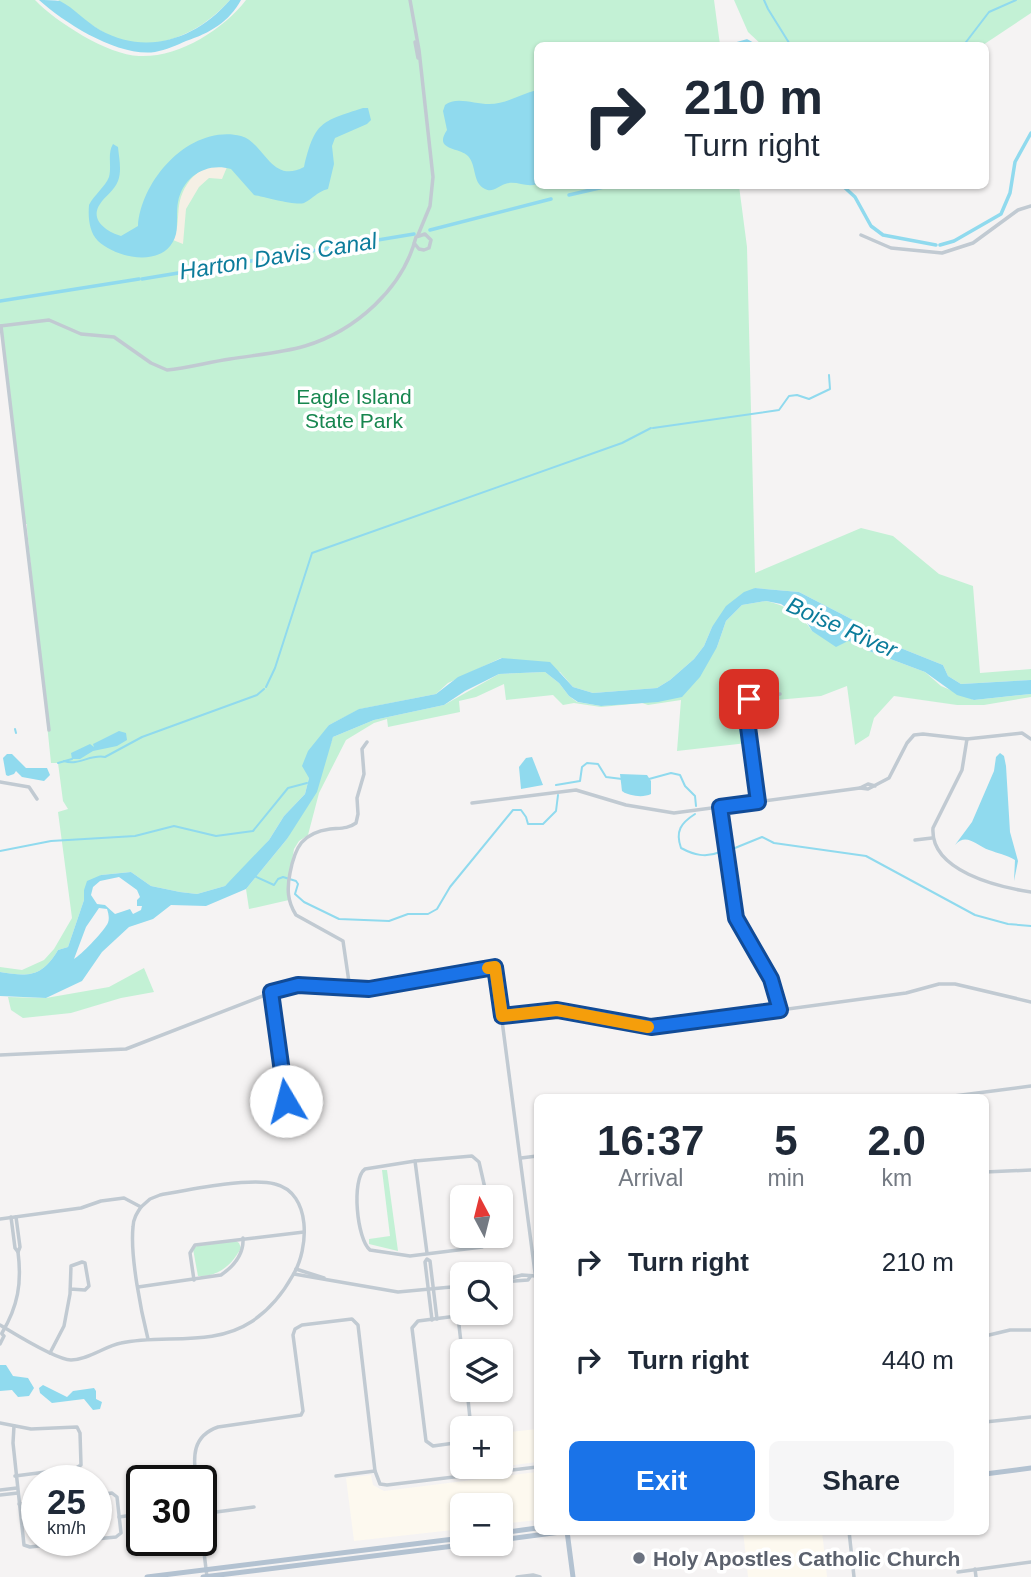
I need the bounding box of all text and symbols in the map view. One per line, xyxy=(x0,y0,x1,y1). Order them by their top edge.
icon: right xyxy=(569,70,660,161)
text: 210 m xyxy=(684,70,823,124)
text: Turn right xyxy=(684,127,820,163)
water label: Harton Davis Canal xyxy=(177,227,379,284)
park label: Eagle Island State Park xyxy=(296,385,412,432)
water label: Boise River xyxy=(783,591,902,663)
pin xyxy=(719,669,779,729)
icon: arrive xyxy=(730,680,768,718)
position arrow xyxy=(249,1064,323,1138)
text: 16:37 xyxy=(597,1117,704,1164)
text: 5 xyxy=(774,1117,798,1164)
text: 2.0 xyxy=(868,1117,926,1164)
text: Arrival xyxy=(618,1165,683,1191)
text: min xyxy=(767,1165,805,1191)
text: km xyxy=(881,1165,912,1191)
north arrow xyxy=(450,1185,513,1248)
map controls xyxy=(450,1185,513,1556)
icon: right xyxy=(569,1243,607,1281)
text: Turn right xyxy=(628,1247,749,1277)
text: 210 m xyxy=(882,1247,954,1277)
button: search xyxy=(450,1262,513,1325)
button: layers xyxy=(450,1339,513,1402)
icon: right xyxy=(569,1341,607,1379)
text: Turn right xyxy=(628,1345,749,1375)
text: 440 m xyxy=(882,1345,954,1375)
button: + xyxy=(450,1416,513,1479)
button: Exit xyxy=(569,1441,755,1521)
button: Share xyxy=(769,1441,954,1521)
speed limit sign: 30 xyxy=(126,1465,217,1556)
text: 25 xyxy=(47,1482,86,1521)
button: − xyxy=(450,1493,513,1556)
text: km/h xyxy=(47,1518,86,1538)
place label: Holy Apostles Catholic Church xyxy=(653,1547,960,1570)
marker: Holy Apostles Catholic Church xyxy=(631,1550,647,1566)

